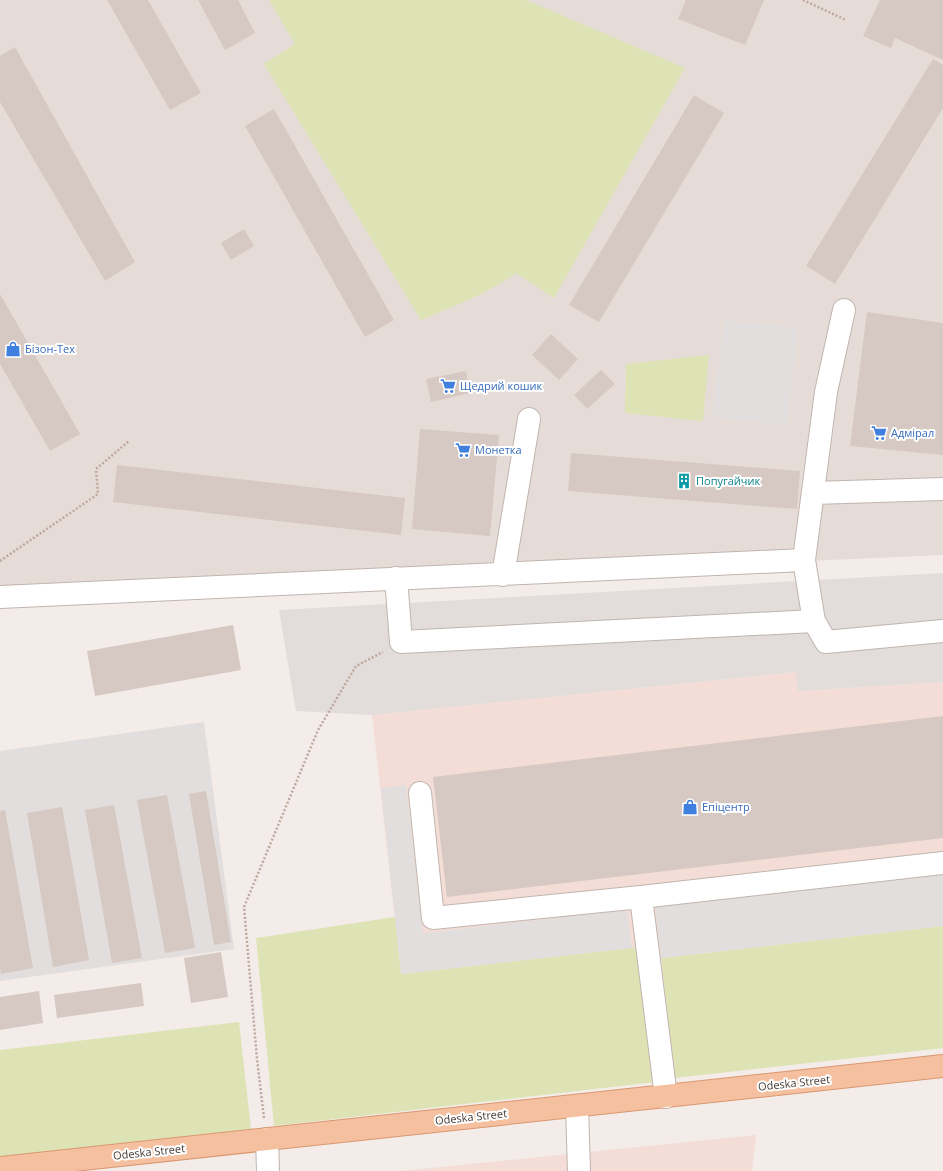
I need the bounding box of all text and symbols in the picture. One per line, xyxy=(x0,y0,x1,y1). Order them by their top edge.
shop icon: Бізон-Тех xyxy=(4,340,22,358)
place label: Бізон-Тех xyxy=(25,341,75,356)
supermarket icon: Щедрий кошик xyxy=(439,377,457,395)
place label: Щедрий кошик xyxy=(460,378,543,393)
supermarket icon: Адмірал xyxy=(870,424,888,442)
place label: Адмірал xyxy=(891,425,934,440)
supermarket icon: Монетка xyxy=(454,441,472,459)
place label: Монетка xyxy=(475,442,522,457)
building icon: Попугайчик xyxy=(675,472,693,490)
place label: Попугайчик xyxy=(696,473,760,488)
shop icon: Епіцентр xyxy=(681,798,699,816)
place label: Епіцентр xyxy=(702,799,750,814)
street label: Odeska Street xyxy=(757,1071,831,1094)
street label: Odeska Street xyxy=(434,1105,508,1128)
street label: Odeska Street xyxy=(112,1140,186,1163)

